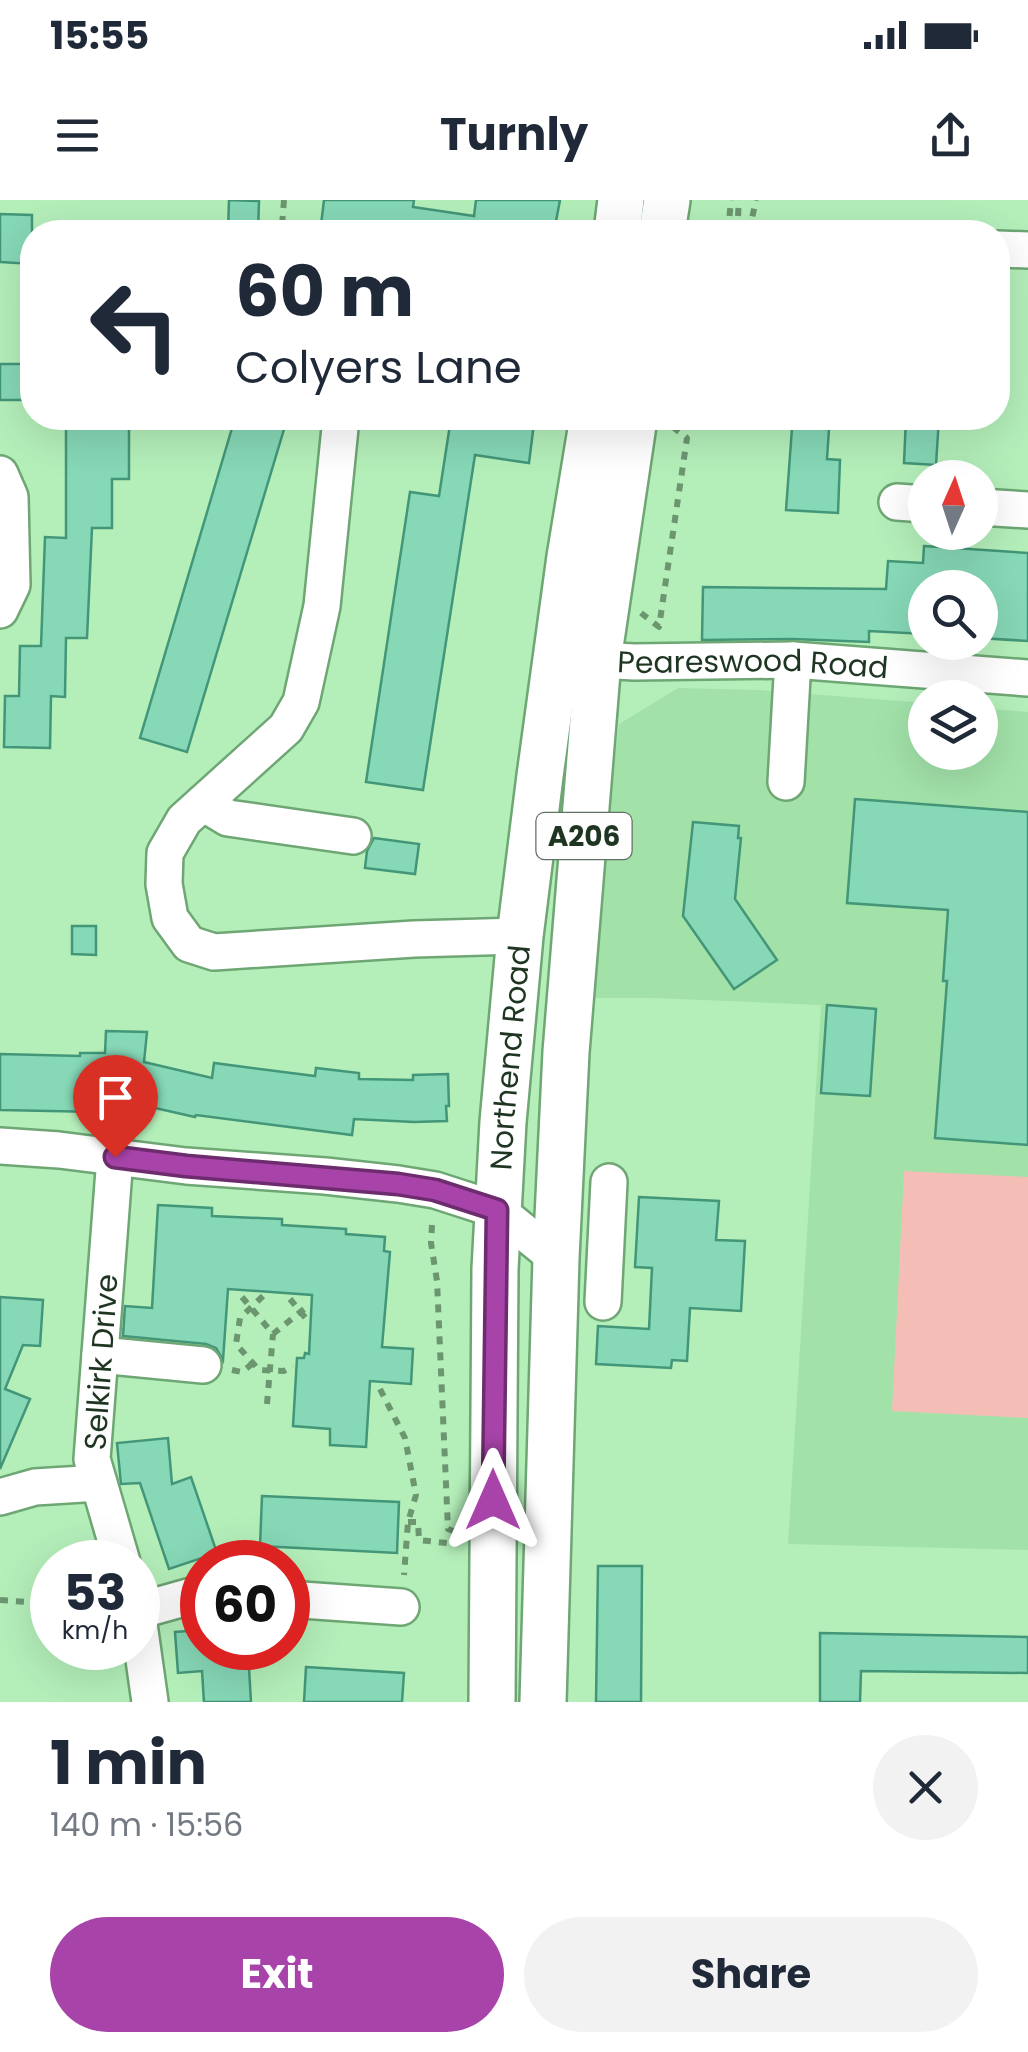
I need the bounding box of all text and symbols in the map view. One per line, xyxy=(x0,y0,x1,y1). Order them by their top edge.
text: 15:55 xyxy=(50,9,149,62)
text: Turnly xyxy=(440,103,588,166)
icon: menu xyxy=(50,108,105,163)
icon: share xyxy=(923,108,978,163)
text: 60 m xyxy=(235,242,414,341)
icon: left xyxy=(70,260,200,390)
text: Colyers Lane xyxy=(235,336,522,399)
north arrow xyxy=(908,460,998,550)
map controls xyxy=(908,460,998,770)
button: search xyxy=(908,570,998,660)
street label: Peareswood Road xyxy=(616,638,890,689)
button: layers xyxy=(908,680,998,770)
road number: A206 xyxy=(536,813,632,859)
street label: Northend Road xyxy=(479,943,541,1171)
pin xyxy=(73,1055,158,1158)
icon: arrive xyxy=(88,1070,143,1125)
street label: Selkirk Drive xyxy=(73,1273,129,1451)
position arrow xyxy=(441,1448,545,1552)
speed limit sign: 60 xyxy=(180,1540,310,1670)
text: 53 xyxy=(64,1557,126,1628)
text: km/h xyxy=(62,1613,128,1648)
text: 1 min xyxy=(50,1721,207,1805)
button: close xyxy=(873,1735,978,1840)
text: 140 m · 15:56 xyxy=(50,1802,243,1847)
button: Exit xyxy=(50,1917,504,2032)
button: Share xyxy=(524,1917,978,2032)

